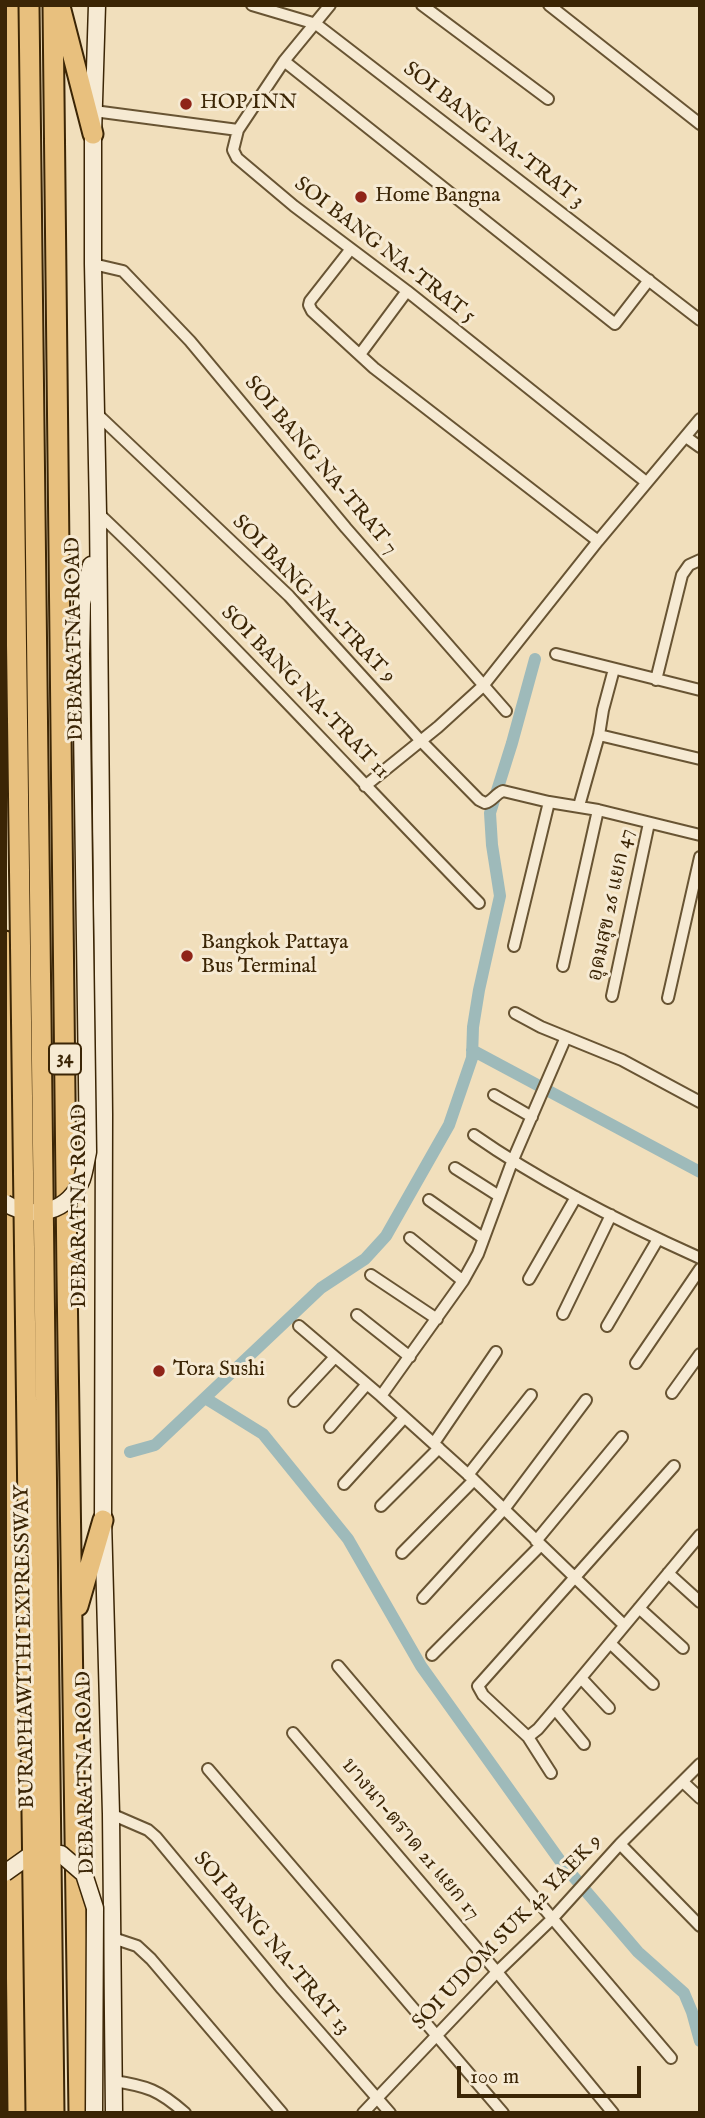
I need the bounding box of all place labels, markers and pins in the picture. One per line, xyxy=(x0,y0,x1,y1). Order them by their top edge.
place label: HOP INN xyxy=(200,91,297,117)
marker: HOP INN xyxy=(178,96,194,112)
place label: Home Bangna xyxy=(375,184,500,210)
marker: Home Bangna xyxy=(353,189,369,205)
place label: Bangkok Pattaya Bus Terminal xyxy=(201,931,348,981)
marker: Bangkok Pattaya Bus Terminal xyxy=(179,948,195,964)
place label: Tora Sushi xyxy=(173,1358,265,1384)
marker: Tora Sushi xyxy=(151,1363,167,1379)

